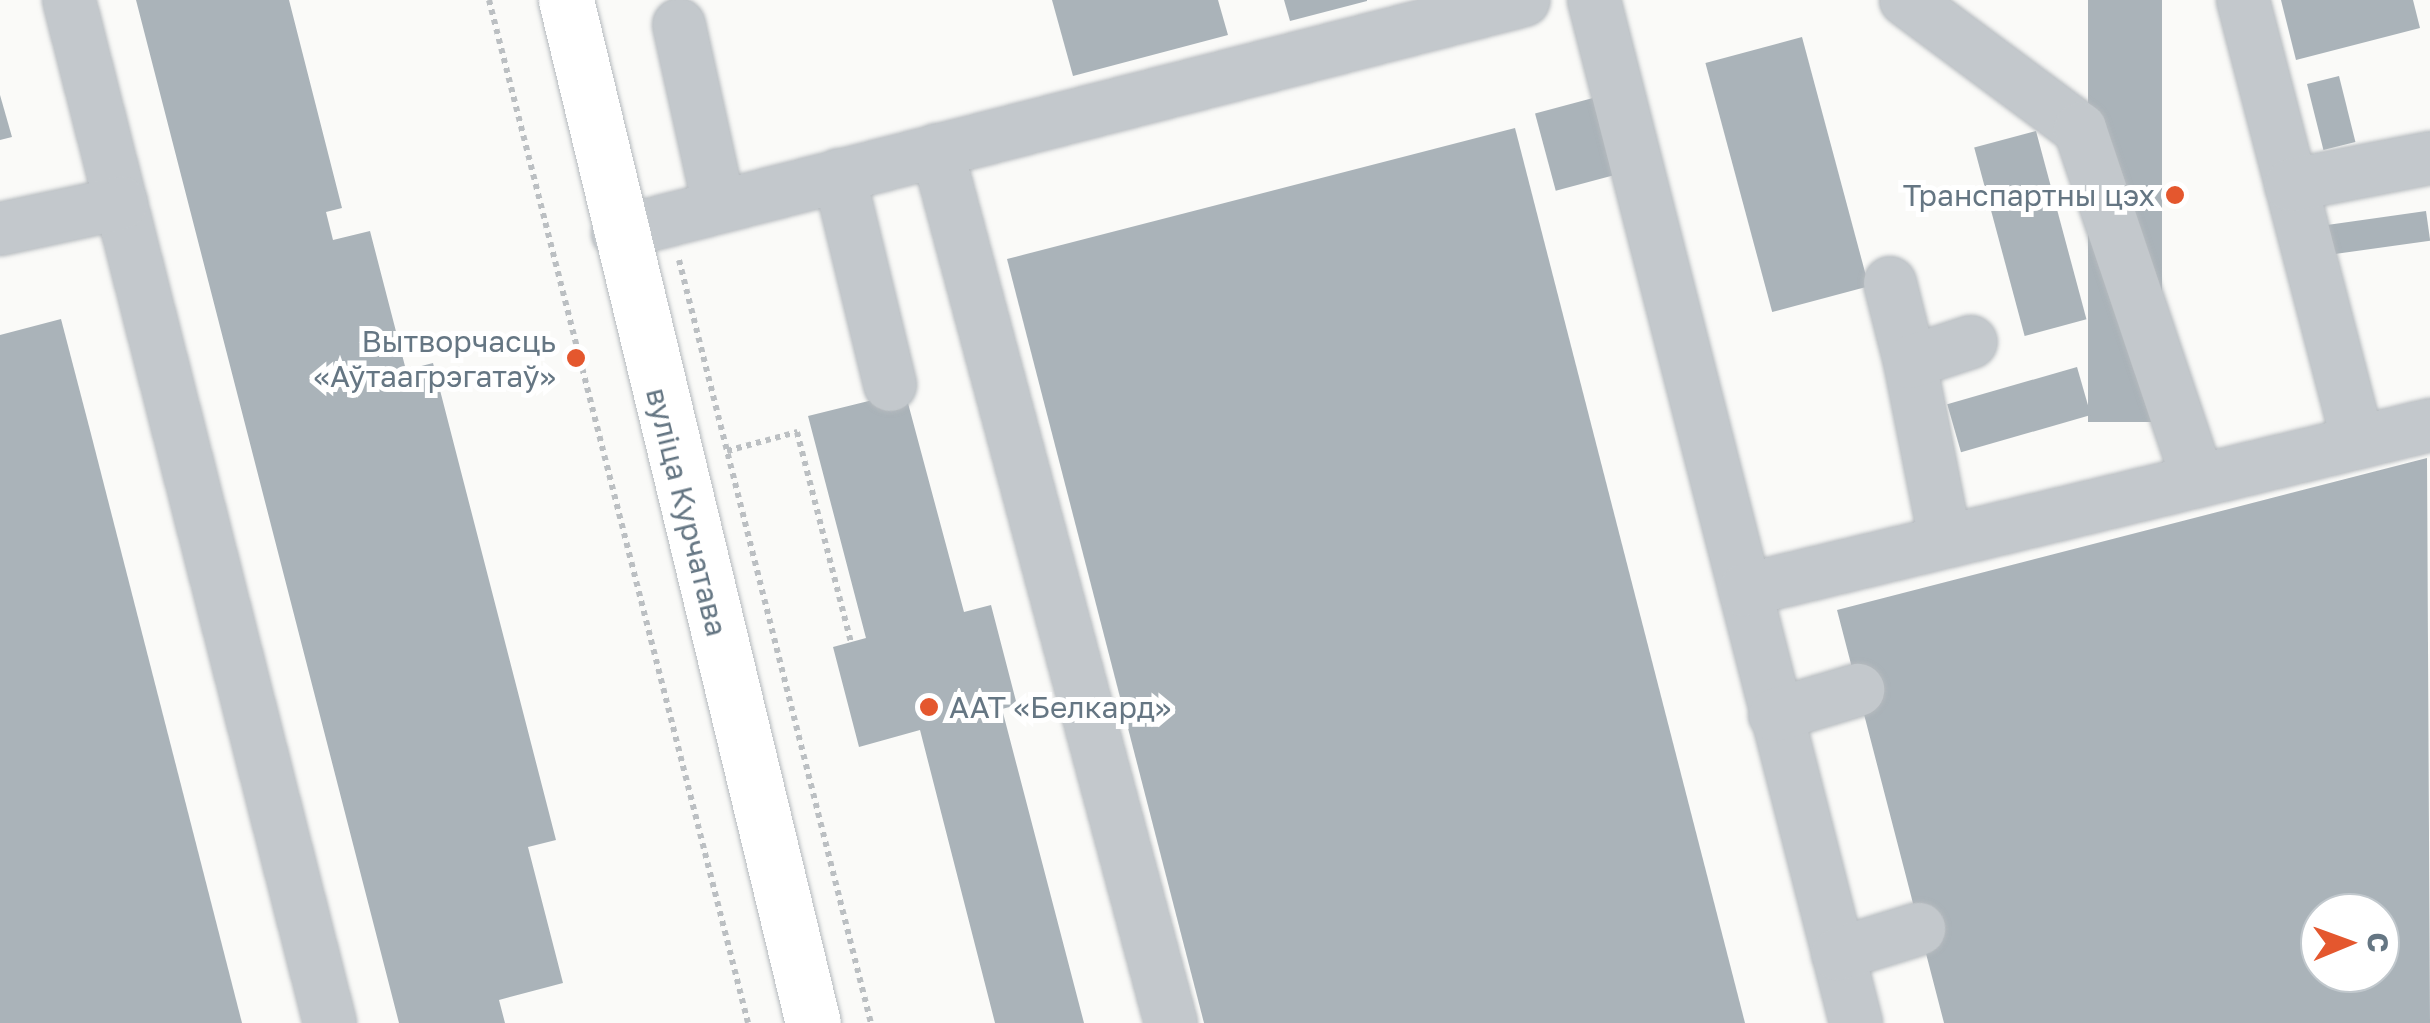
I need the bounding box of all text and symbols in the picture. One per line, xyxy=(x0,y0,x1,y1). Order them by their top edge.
place label: Транспартны цэх xyxy=(1903,177,2155,213)
marker: Транспартны цэх xyxy=(2164,184,2186,206)
place label: Вытворчасць «Аўтаагрэгатаў» xyxy=(314,323,556,394)
marker: Вытворчасць «Аўтаагрэгатаў» xyxy=(565,347,587,369)
street label: вуліца Курчатава xyxy=(639,384,735,640)
place label: ААТ «Белкард» xyxy=(949,689,1171,725)
marker: ААТ «Белкард» xyxy=(918,696,940,718)
north arrow xyxy=(2300,893,2400,993)
text: С xyxy=(2362,932,2395,953)

